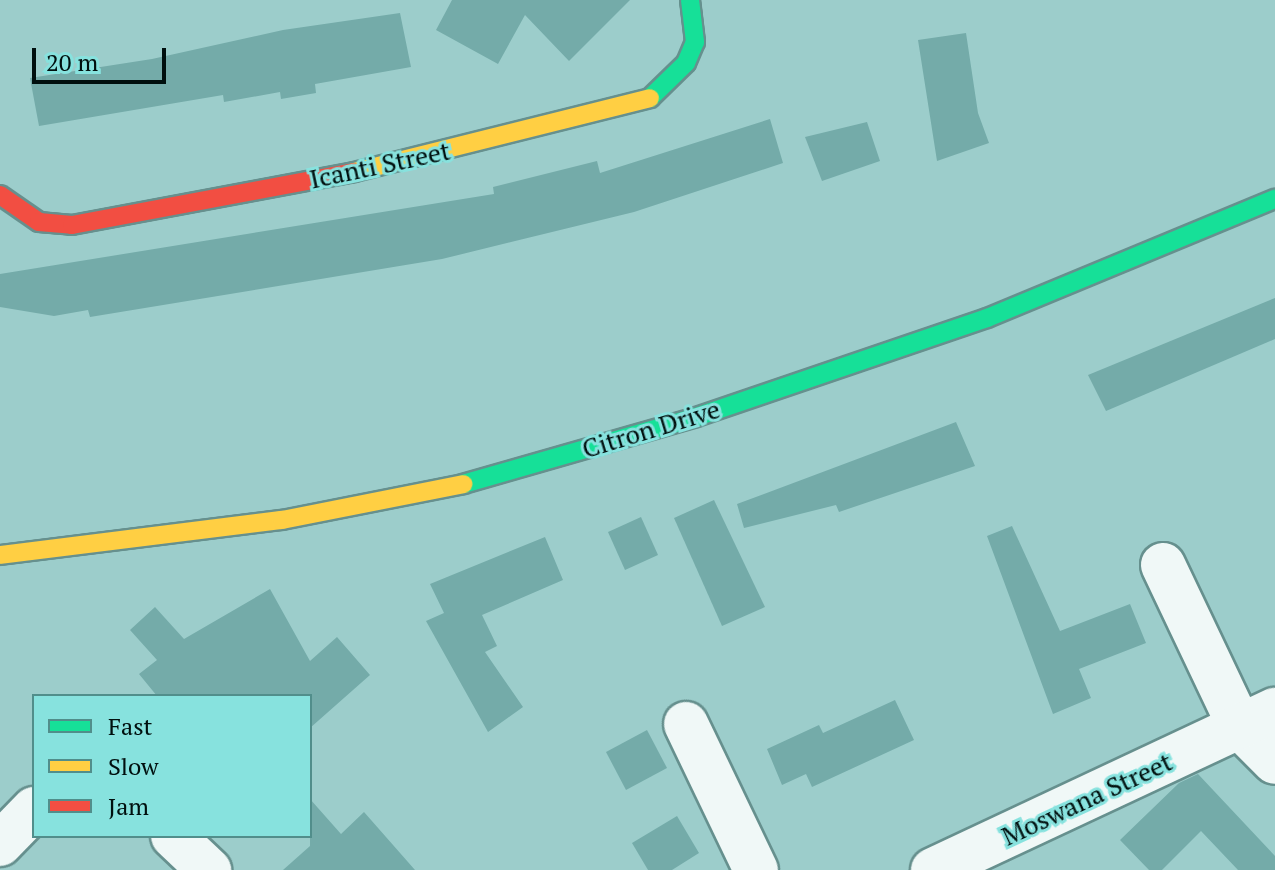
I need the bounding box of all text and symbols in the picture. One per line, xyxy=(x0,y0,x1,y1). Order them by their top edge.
scale bar xyxy=(36,32,170,82)
text: 20 m xyxy=(46,46,98,78)
street label: Icanti Street xyxy=(307,135,453,195)
street label: Citron Drive xyxy=(578,393,724,465)
legend xyxy=(32,694,312,838)
text: Fast xyxy=(108,710,152,742)
street label: Moswana Street xyxy=(997,746,1177,852)
text: Slow xyxy=(108,750,159,782)
text: Jam xyxy=(108,790,149,822)

